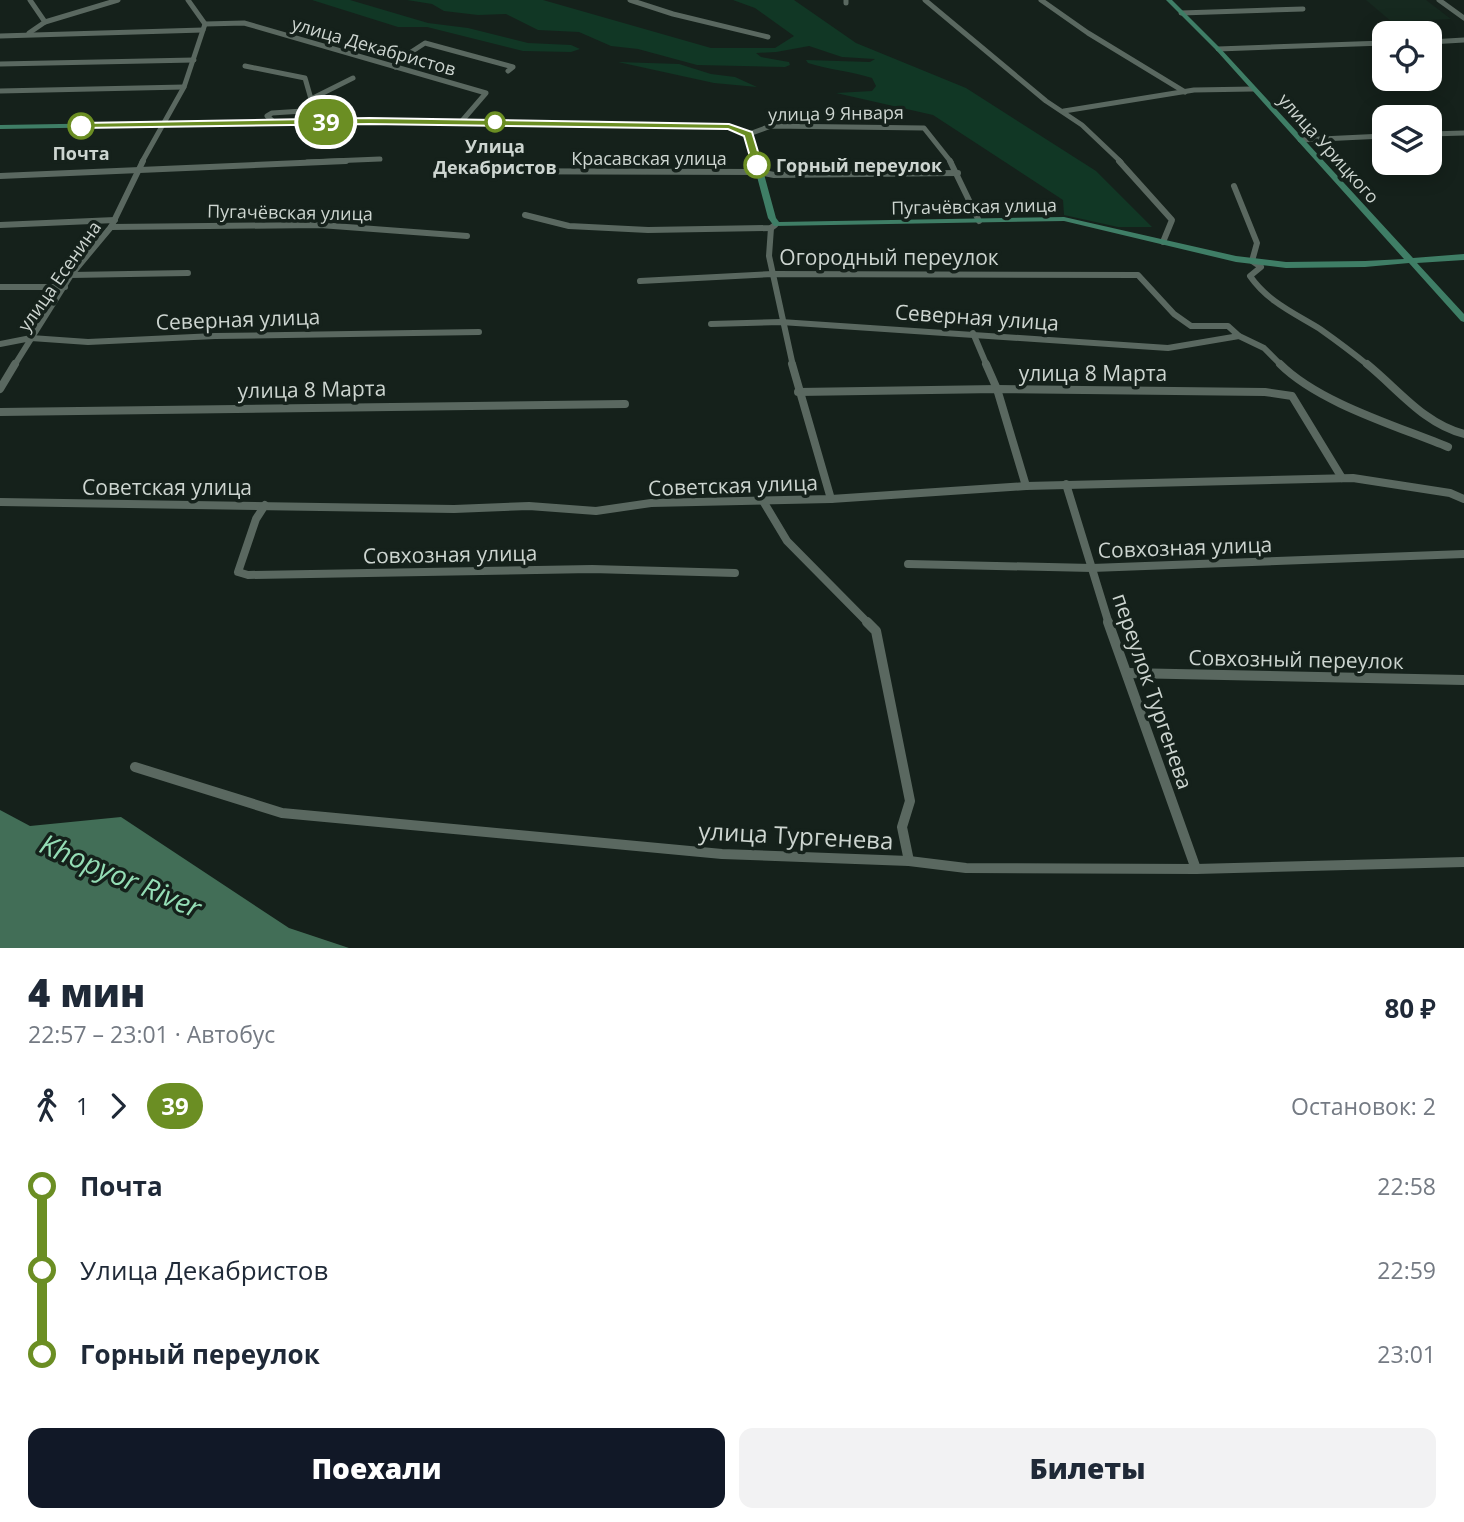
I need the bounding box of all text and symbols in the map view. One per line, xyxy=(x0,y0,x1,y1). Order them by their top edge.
street label: улица Декабристов xyxy=(289,11,459,81)
map controls xyxy=(1372,21,1442,175)
button: locate xyxy=(1372,21,1442,91)
street label: улица Урицкого xyxy=(1273,88,1385,208)
line badge: 39 xyxy=(294,99,358,145)
street label: улица 9 Января xyxy=(768,100,904,126)
text: 39 xyxy=(312,105,340,138)
button: layers xyxy=(1372,105,1442,175)
marker: Улица Декабристов xyxy=(485,112,505,132)
marker: Почта xyxy=(68,113,94,139)
place label: Улица Декабристов xyxy=(433,134,557,179)
place label: Почта xyxy=(52,141,110,165)
street label: Красавская улица xyxy=(571,146,727,170)
marker: Горный переулок xyxy=(744,152,770,178)
place label: Горный переулок xyxy=(776,153,943,177)
street label: Пугачёвская улица xyxy=(891,193,1057,219)
street label: Пугачёвская улица xyxy=(207,199,373,225)
street label: улица Есенина xyxy=(12,216,106,336)
street label: Огородный переулок xyxy=(779,243,999,271)
street label: Северная улица xyxy=(894,297,1060,337)
street label: Северная улица xyxy=(155,302,321,336)
street label: улица 8 Марта xyxy=(1019,359,1167,387)
street label: улица 8 Марта xyxy=(237,374,387,404)
street label: Советская улица xyxy=(648,468,818,502)
street label: Советская улица xyxy=(82,473,252,501)
street label: Совхозная улица xyxy=(1097,530,1273,564)
street label: Совхозная улица xyxy=(363,538,537,570)
street label: переулок Тургенева xyxy=(1106,589,1200,793)
street label: Совхозный переулок xyxy=(1188,643,1404,675)
street label: улица Тургенева xyxy=(698,813,894,857)
water label: Khopyor River xyxy=(35,824,208,926)
text: 4 мин xyxy=(28,966,145,1018)
text: 80 ₽ xyxy=(1384,990,1436,1026)
text: 22:57 – 23:01 · Автобус xyxy=(28,1018,275,1050)
icon: walk xyxy=(28,1087,66,1125)
icon: forward xyxy=(99,1087,137,1125)
text: 39 xyxy=(161,1089,189,1122)
text: 1 xyxy=(76,1090,89,1122)
text: Остановок: 2 xyxy=(1291,1090,1436,1122)
text: Почта xyxy=(80,1168,163,1204)
text: 22:58 xyxy=(1377,1170,1436,1202)
text: Улица Декабристов xyxy=(80,1252,328,1288)
text: 22:59 xyxy=(1377,1254,1436,1286)
text: Горный переулок xyxy=(80,1336,320,1372)
text: 23:01 xyxy=(1377,1338,1436,1370)
button: Поехали xyxy=(28,1428,725,1508)
button: Билеты xyxy=(739,1428,1436,1508)

